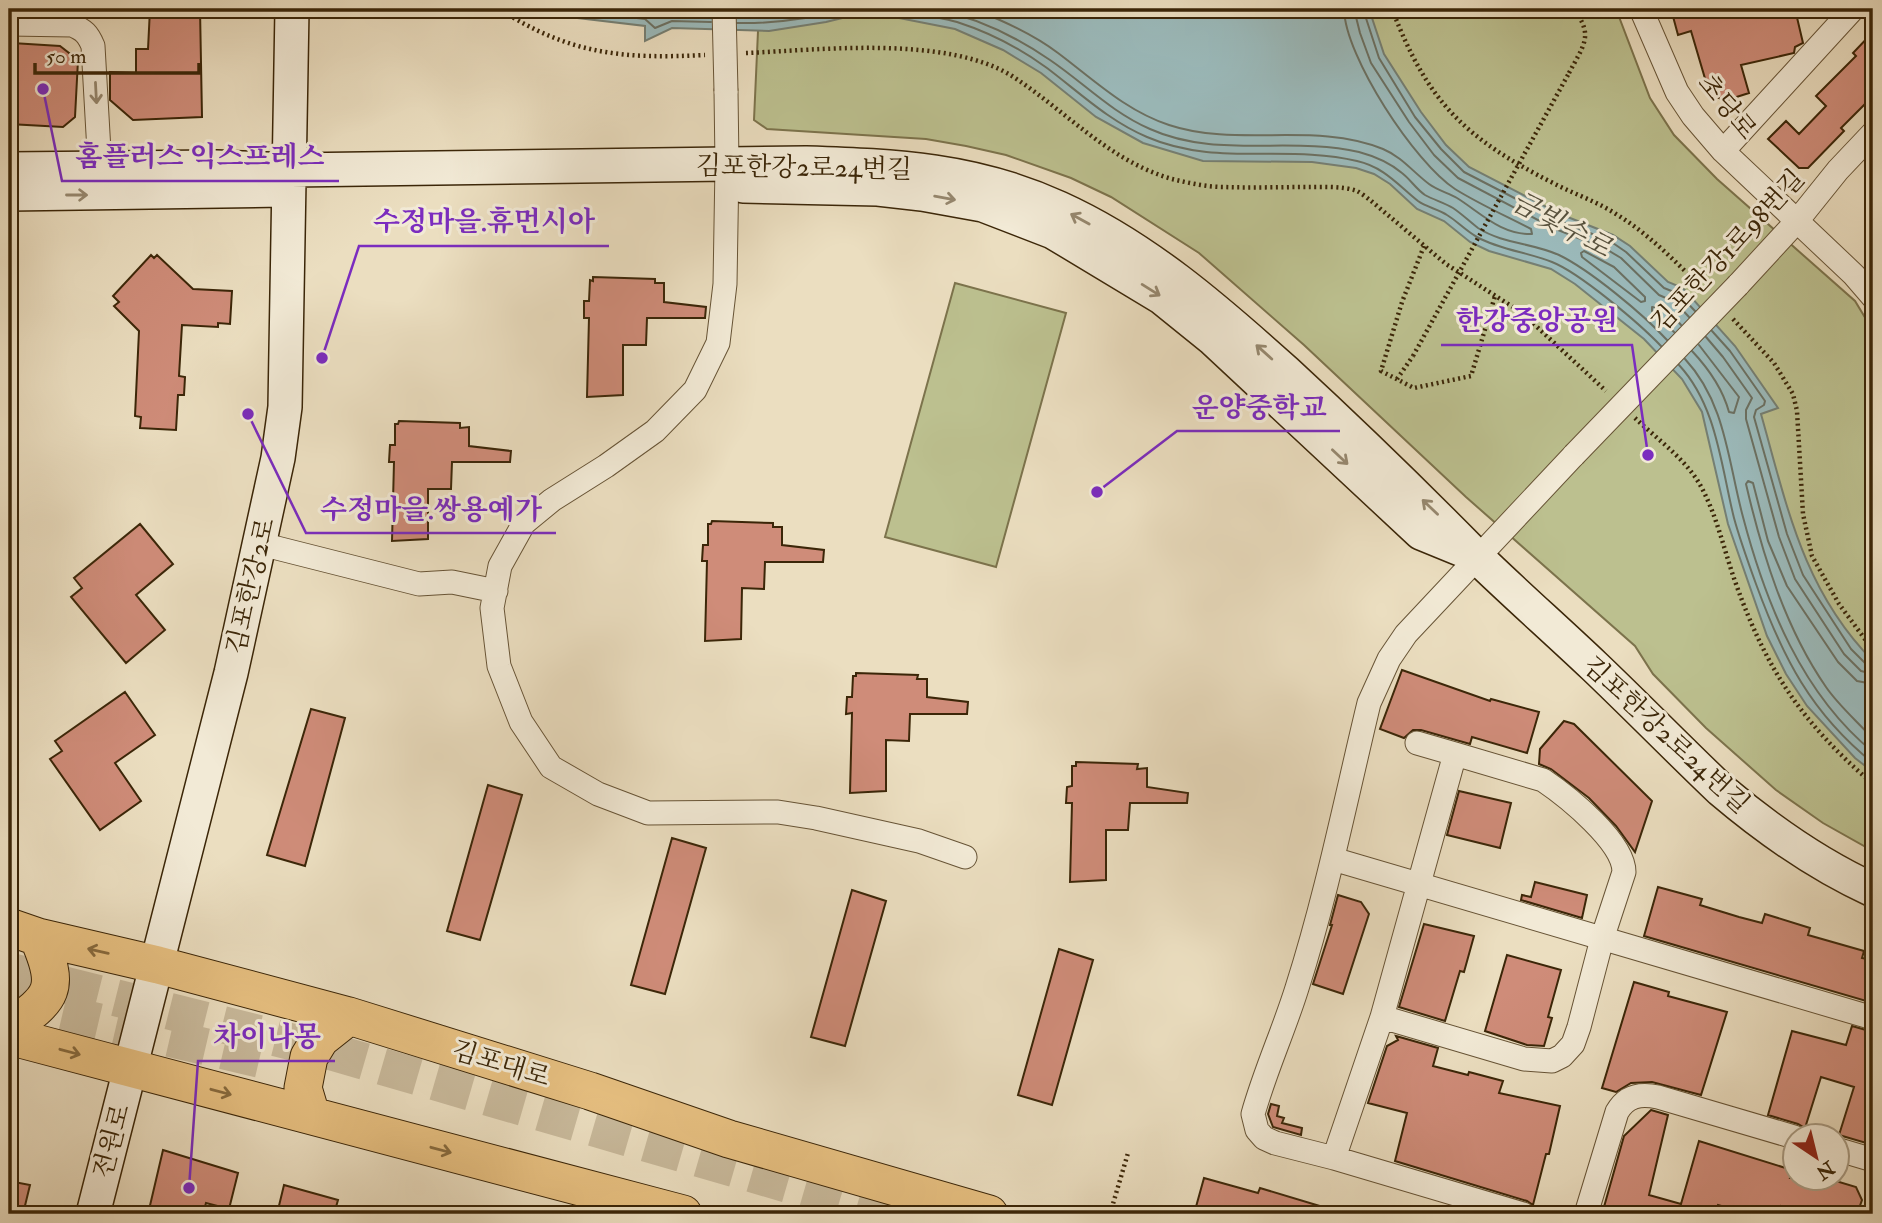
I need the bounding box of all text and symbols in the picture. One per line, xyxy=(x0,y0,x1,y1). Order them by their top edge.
scale bar xyxy=(35,32,200,76)
text: 50 m xyxy=(46,43,87,70)
street label: 초당로 xyxy=(1691,68,1763,146)
one-way arrow xyxy=(89,81,102,104)
callout: 홈플러스 익스프레스 xyxy=(62,132,339,181)
text: 홈플러스 익스프레스 xyxy=(75,140,325,175)
street label: 김포한강2로24번길 xyxy=(696,150,912,186)
street label: 김포한강1로98번길 xyxy=(1644,163,1812,339)
water label: 금빛수로 xyxy=(1505,184,1618,266)
one-way arrow xyxy=(65,188,88,202)
one-way arrow xyxy=(933,192,956,205)
callout: 수정마을.휴먼시아 xyxy=(359,197,609,246)
text: 수정마을.휴먼시아 xyxy=(373,205,596,240)
one-way arrow xyxy=(1070,212,1091,225)
one-way arrow xyxy=(1141,283,1160,297)
callout: 한강중앙공원 xyxy=(1441,296,1632,345)
text: 한강중앙공원 xyxy=(1456,304,1618,339)
one-way arrow xyxy=(1255,344,1273,360)
callout: 운양중학교 xyxy=(1177,382,1340,431)
text: 운양중학교 xyxy=(1191,391,1327,426)
one-way arrow xyxy=(1331,448,1348,465)
callout: 수정마을.쌍용예가 xyxy=(306,484,556,533)
text: 수정마을.쌍용예가 xyxy=(320,493,543,528)
one-way arrow xyxy=(1422,499,1439,516)
street label: 김포한강2로 xyxy=(220,515,282,657)
street label: 김포한강2로24번길 xyxy=(1576,650,1756,820)
one-way arrow xyxy=(87,944,110,957)
callout: 차이나몽 xyxy=(198,1012,335,1061)
text: 차이나몽 xyxy=(213,1020,321,1055)
street label: 김포대로 xyxy=(448,1034,554,1094)
one-way arrow xyxy=(58,1046,81,1059)
one-way arrow xyxy=(209,1086,232,1099)
street label: 전원로 xyxy=(87,1100,137,1182)
north arrow xyxy=(1780,1122,1850,1192)
one-way arrow xyxy=(430,1144,452,1157)
text: N xyxy=(1811,1155,1840,1185)

